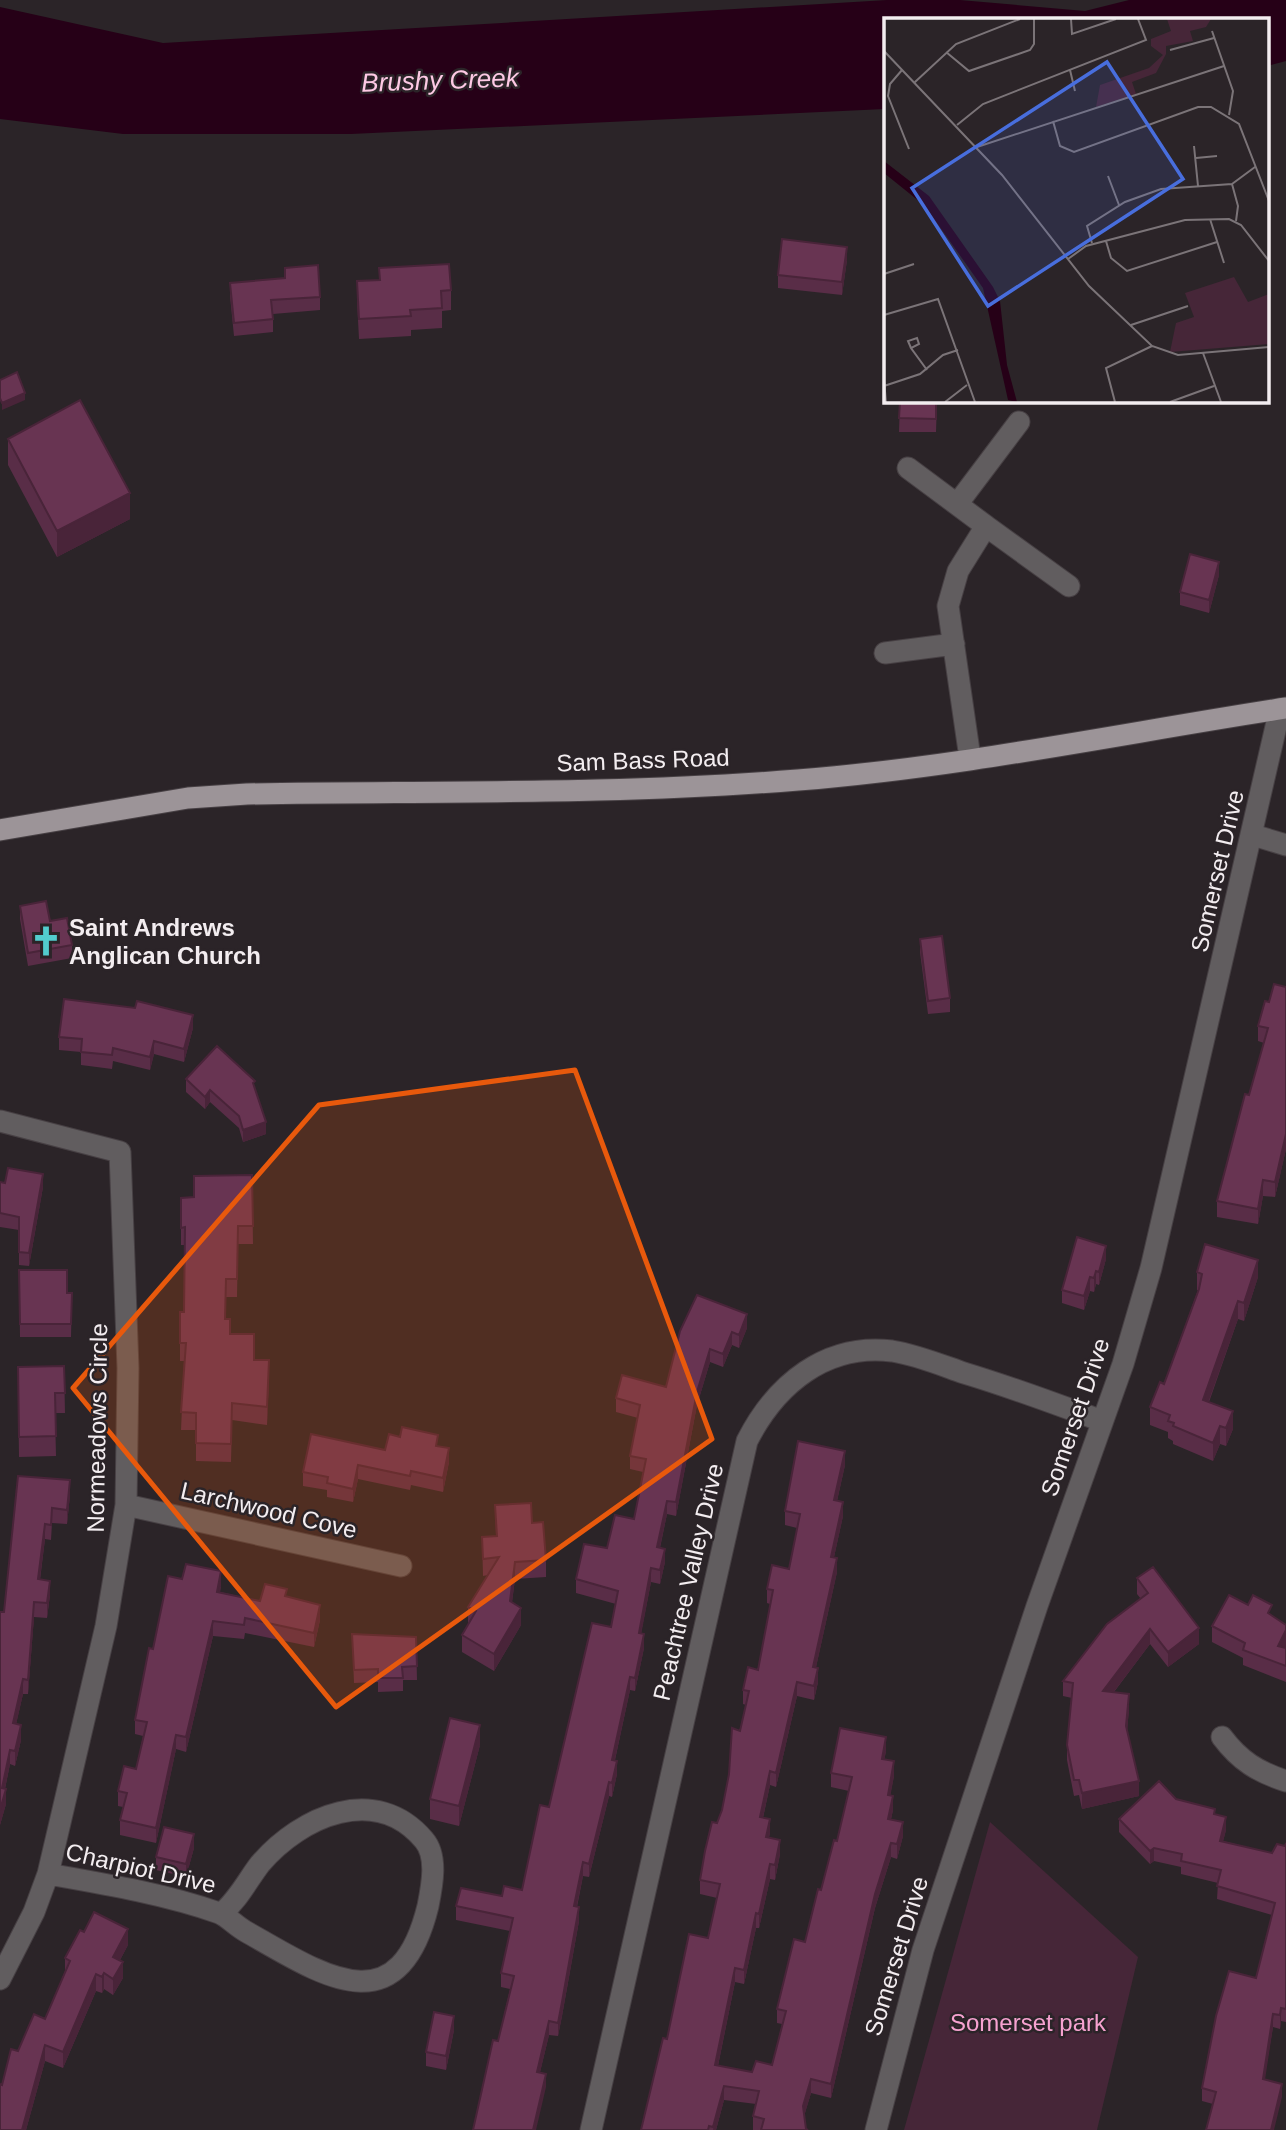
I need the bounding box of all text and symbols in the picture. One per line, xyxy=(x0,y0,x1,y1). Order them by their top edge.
inset map xyxy=(884,18,1268,402)
water label: Brushy Creek xyxy=(361,62,521,98)
street label: Sam Bass Road xyxy=(556,743,730,777)
street label: Somerset Drive xyxy=(1185,787,1249,955)
place label: Saint Andrews Anglican Church xyxy=(69,914,261,969)
church icon: Saint Andrews Anglican Church xyxy=(29,924,63,958)
street label: Normeadows Circle xyxy=(82,1323,112,1533)
street label: Somerset Drive xyxy=(1035,1334,1115,1500)
street label: Peachtree Valley Drive xyxy=(648,1461,728,1703)
street label: Larchwood Cove xyxy=(178,1477,360,1543)
street label: Charpiot Drive xyxy=(63,1838,219,1898)
street label: Somerset Drive xyxy=(859,1873,933,2039)
park label: Somerset park xyxy=(950,2009,1107,2036)

